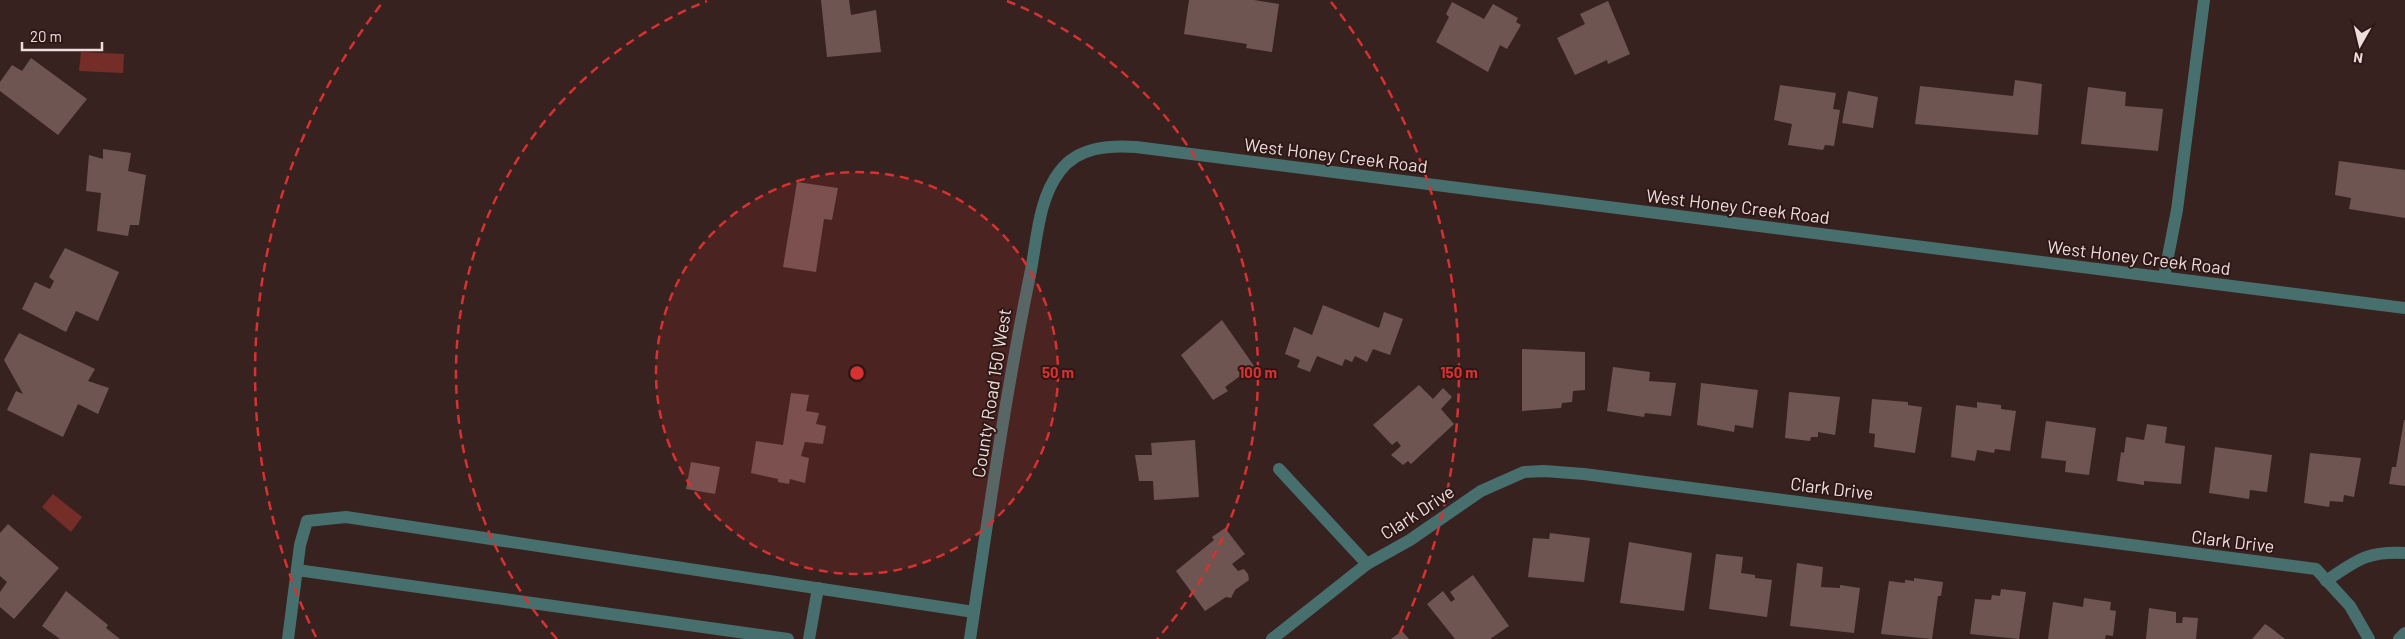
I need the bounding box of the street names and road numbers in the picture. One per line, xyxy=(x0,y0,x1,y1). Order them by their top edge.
street label: West Honey Creek Road xyxy=(1243,133,1429,177)
street label: West Honey Creek Road xyxy=(1645,184,1831,228)
street label: West Honey Creek Road xyxy=(2046,235,2232,279)
street label: County Road 150 West xyxy=(967,307,1015,479)
street label: Clark Drive xyxy=(1789,472,1875,504)
street label: Clark Drive xyxy=(1376,480,1458,544)
street label: Clark Drive xyxy=(2190,525,2276,557)

